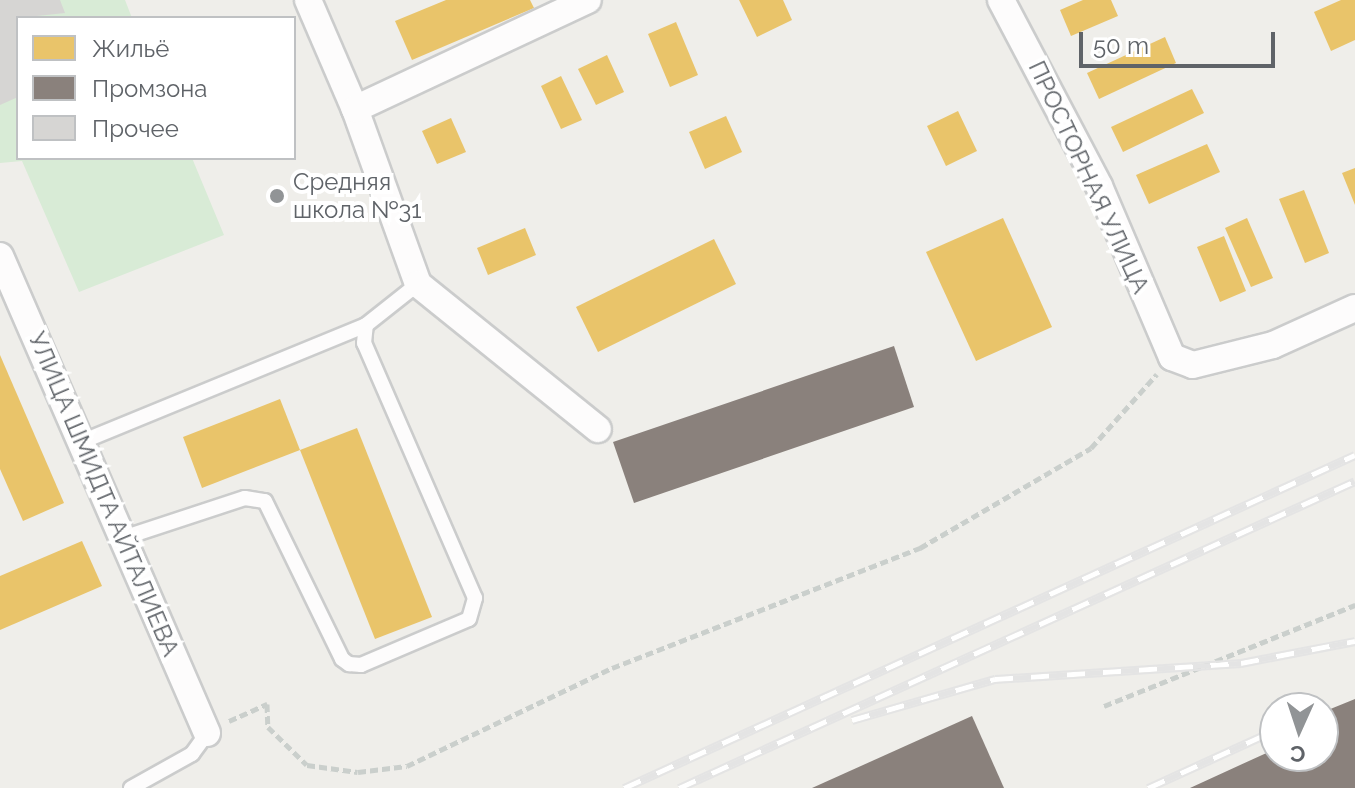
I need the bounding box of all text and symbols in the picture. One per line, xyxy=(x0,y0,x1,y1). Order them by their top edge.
legend xyxy=(16,16,296,160)
scale bar xyxy=(1083,16,1279,66)
text: 50 m xyxy=(1093,31,1149,60)
text: Жильё xyxy=(92,34,169,63)
street label: ПРОСТОРНАЯ УЛИЦА xyxy=(1022,56,1156,298)
text: Промзона xyxy=(92,74,207,103)
text: Прочее xyxy=(92,114,179,143)
place label: Средняя школа №31 xyxy=(293,168,422,224)
marker: Средняя школа №31 xyxy=(268,187,286,205)
street label: УЛИЦА ШМИДТА АЙТАЛИЕВА xyxy=(22,326,186,662)
north arrow xyxy=(1259,692,1339,772)
text: С xyxy=(1290,741,1306,767)

